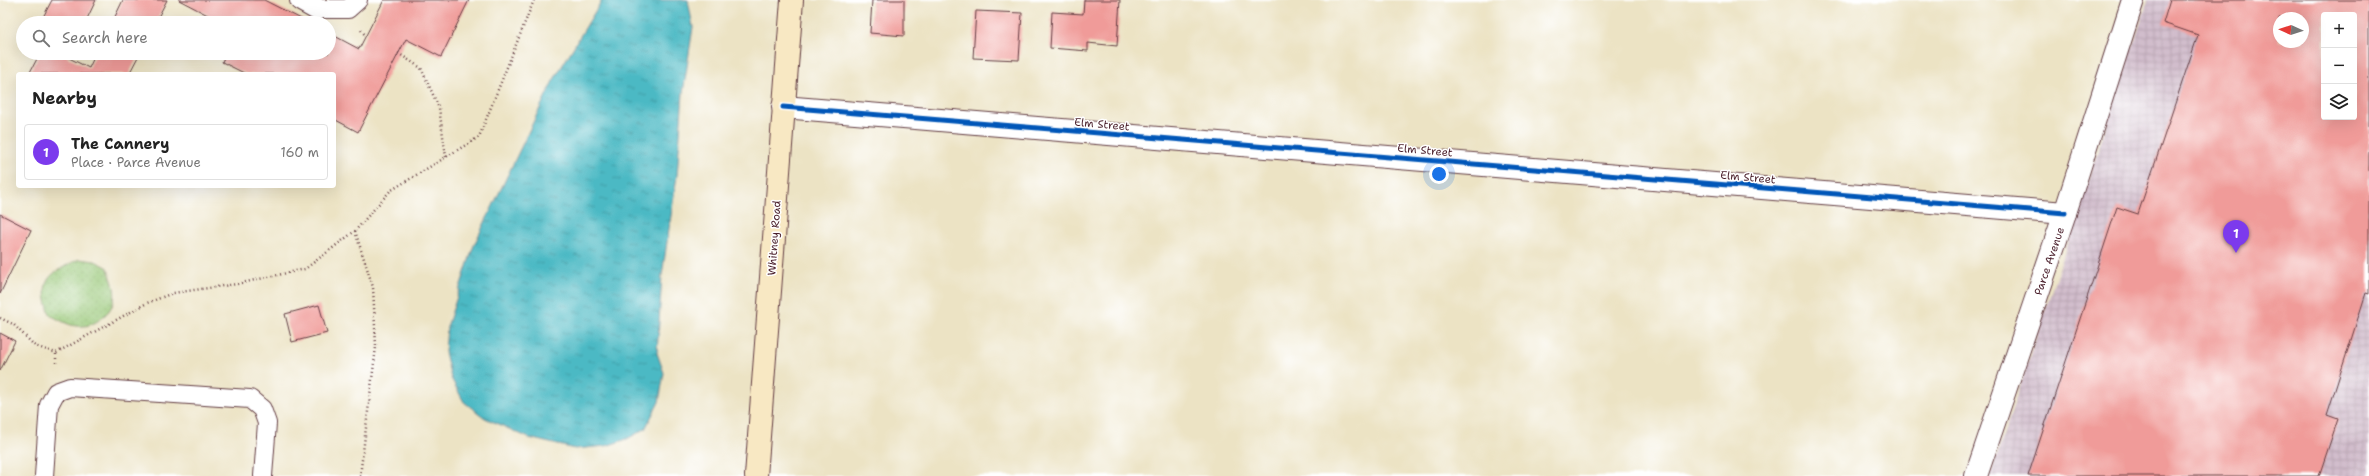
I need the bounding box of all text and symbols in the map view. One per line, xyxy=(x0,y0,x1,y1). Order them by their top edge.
north arrow xyxy=(2273,12,2309,48)
map controls xyxy=(2321,12,2357,120)
button: + xyxy=(2321,12,2357,48)
search box xyxy=(16,16,336,60)
icon: search xyxy=(30,27,52,49)
text: Search here xyxy=(62,28,148,48)
button: − xyxy=(2321,48,2357,84)
button: layers xyxy=(2321,84,2357,120)
text: Nearby xyxy=(32,87,97,109)
street label: Elm Street xyxy=(1074,115,1130,134)
text: The Cannery xyxy=(71,134,169,154)
street label: Elm Street xyxy=(1397,141,1453,160)
text: 1 xyxy=(43,144,49,161)
text: 160 m xyxy=(281,144,319,161)
text: Place · Parce Avenue xyxy=(71,154,201,171)
your location xyxy=(1429,164,1449,184)
street label: Elm Street xyxy=(1720,168,1776,187)
street label: Whitney Road xyxy=(764,200,785,276)
pin: 1 xyxy=(2223,220,2249,253)
street label: Parce Avenue xyxy=(2031,225,2068,297)

